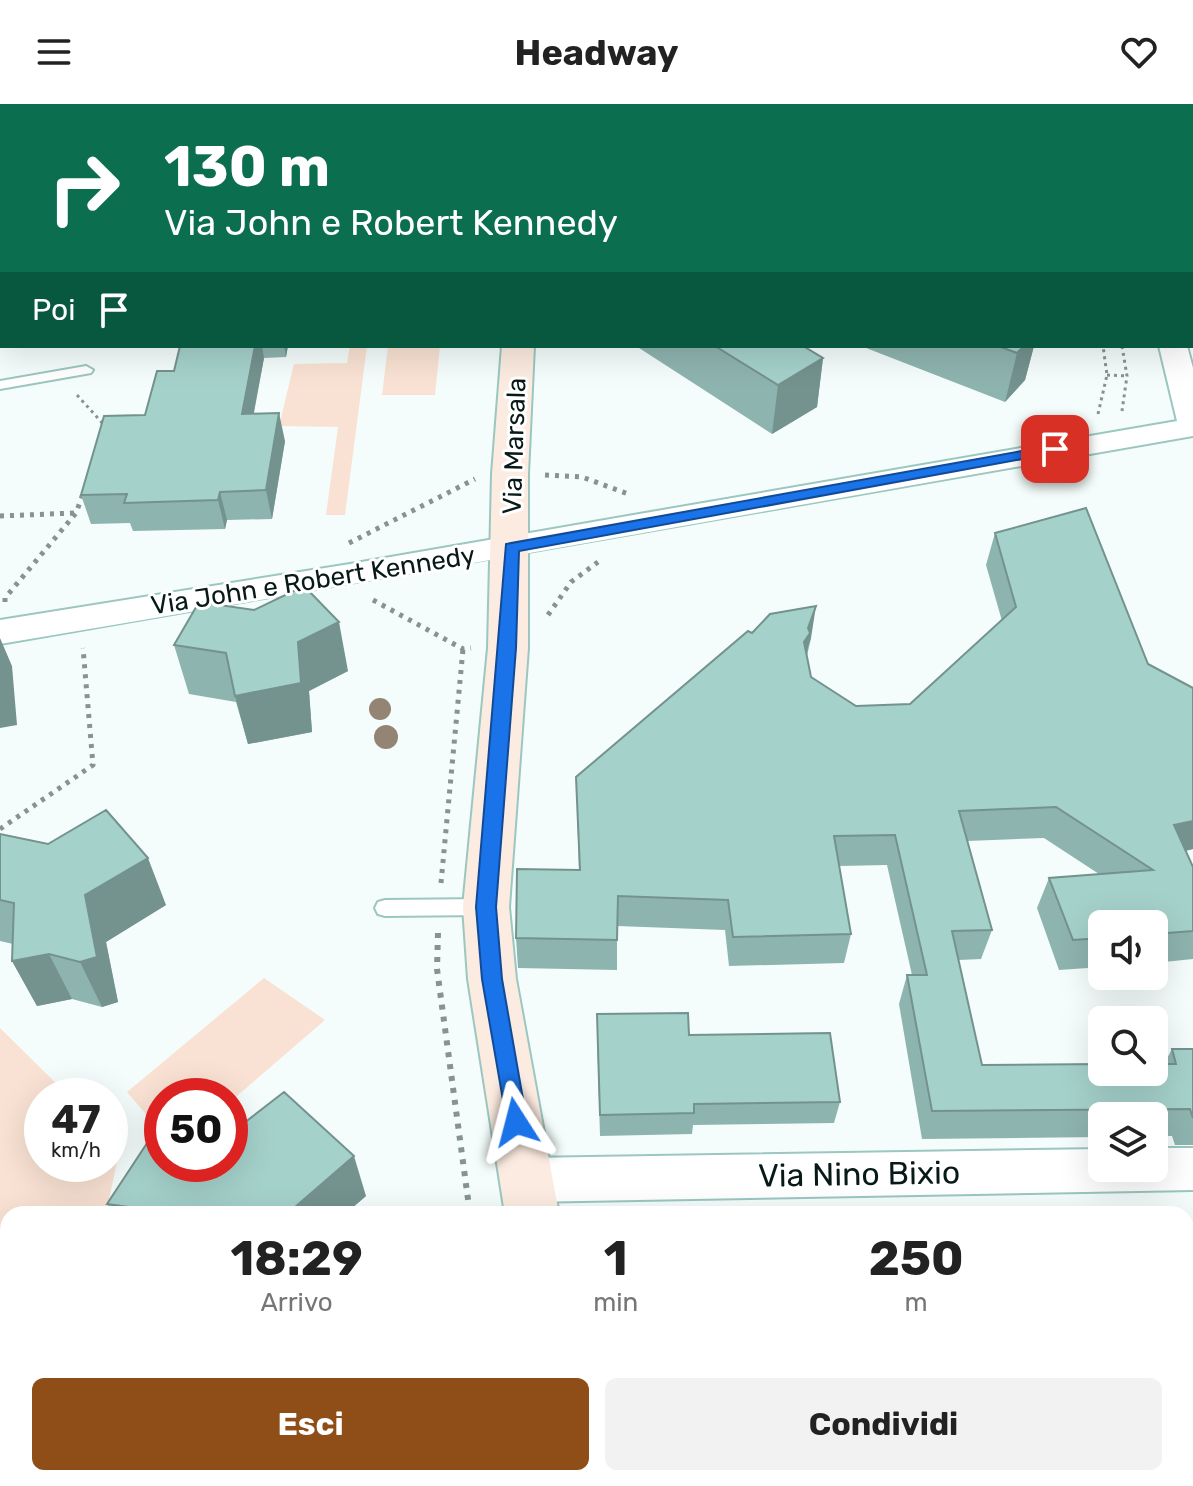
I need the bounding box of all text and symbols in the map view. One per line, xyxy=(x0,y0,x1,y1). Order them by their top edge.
icon: menu xyxy=(32,30,76,74)
icon: heart xyxy=(1117,30,1161,74)
text: Headway xyxy=(515,31,678,74)
text: 130 m xyxy=(164,134,330,200)
icon: right xyxy=(32,136,136,240)
text: Via John e Robert Kennedy xyxy=(164,201,618,244)
icon: arrive xyxy=(92,288,136,332)
text: Poi xyxy=(32,292,76,328)
street label: Via Marsala xyxy=(497,377,532,515)
pin xyxy=(1021,415,1089,483)
icon: arrive xyxy=(1033,427,1077,471)
street label: Via John e Robert Kennedy xyxy=(149,540,477,621)
map controls xyxy=(1088,910,1168,1182)
button: sound xyxy=(1088,910,1168,990)
button: search xyxy=(1088,1006,1168,1086)
speed limit sign: 50 xyxy=(144,1078,248,1182)
position arrow xyxy=(474,1080,558,1164)
text: 47 xyxy=(51,1096,101,1143)
button: layers xyxy=(1088,1102,1168,1182)
text: km/h xyxy=(51,1138,101,1162)
street label: Via Nino Bixio xyxy=(758,1153,960,1195)
text: 18:29 xyxy=(230,1230,363,1287)
text: 1 xyxy=(604,1230,628,1287)
text: 250 xyxy=(869,1230,964,1287)
text: Arrivo xyxy=(260,1287,333,1318)
text: min xyxy=(593,1287,638,1318)
text: m xyxy=(905,1287,928,1318)
button: Esci xyxy=(32,1378,589,1470)
button: Condividi xyxy=(605,1378,1162,1470)

